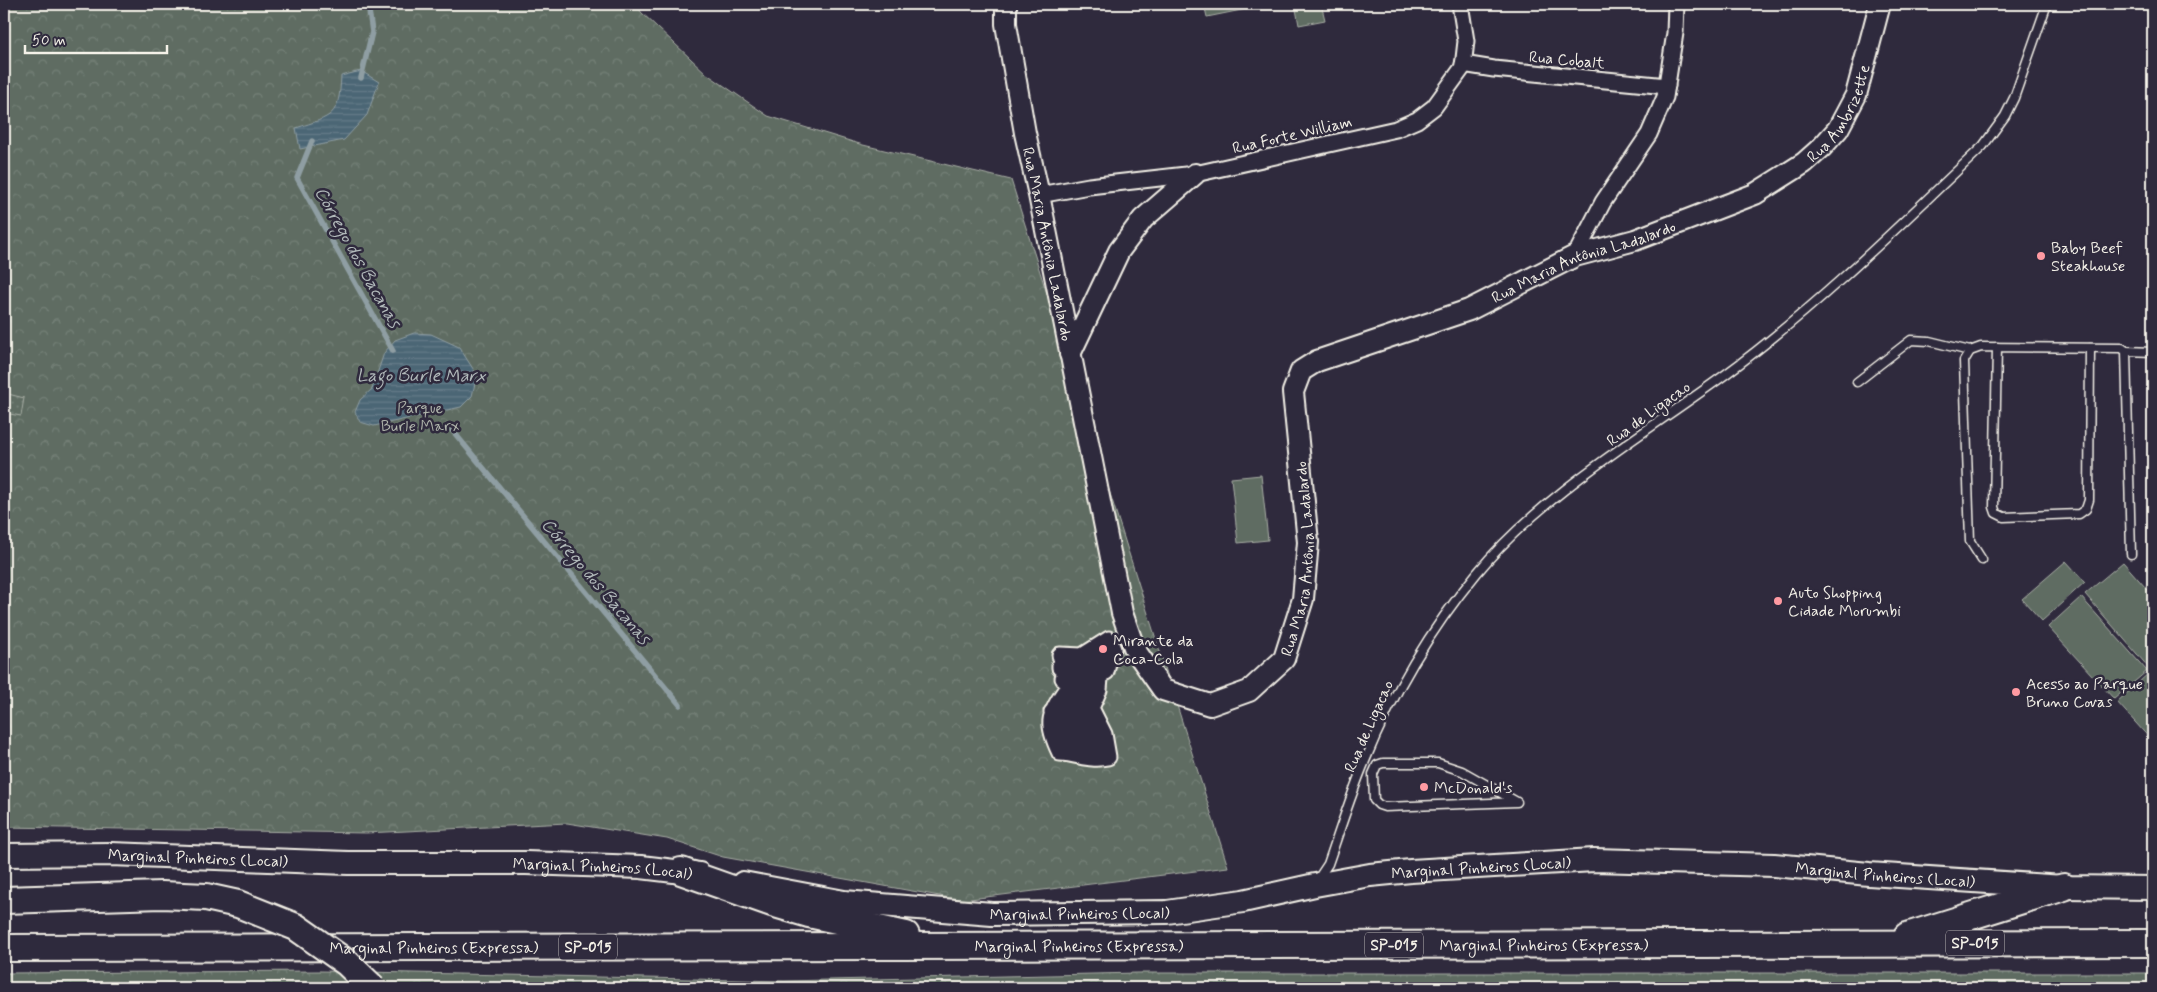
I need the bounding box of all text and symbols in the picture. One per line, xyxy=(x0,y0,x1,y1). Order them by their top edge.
scale bar xyxy=(25,22,168,54)
text: 50 m xyxy=(32,31,66,51)
street label: Rua Cobalt xyxy=(1528,47,1606,74)
street label: Rua Ambrizette xyxy=(1803,62,1876,168)
street label: Rua Forte William xyxy=(1230,111,1354,159)
street label: Rua Maria Antônia Ladalardo xyxy=(1017,145,1077,343)
water label: Córrego dos Bacanas xyxy=(307,183,407,335)
street label: Rua Maria Antônia Ladalardo xyxy=(1488,216,1679,309)
place label: Baby Beef Steakhouse xyxy=(2051,238,2125,277)
marker: Baby Beef Steakhouse xyxy=(2035,250,2047,262)
water label: Lago Burle Marx xyxy=(356,364,487,390)
street label: Rua de Ligacao xyxy=(1603,377,1696,453)
park label: Parque Burle Marx xyxy=(381,398,460,437)
street label: Rua Maria Antônia Ladalardo xyxy=(1277,460,1320,659)
water label: Córrego dos Bacanas xyxy=(534,513,656,653)
place label: Auto Shopping Cidade Morumbi xyxy=(1788,583,1901,622)
marker: Auto Shopping Cidade Morumbi xyxy=(1772,595,1784,607)
place label: Mirante da Coca-Cola xyxy=(1113,631,1194,670)
marker: Mirante da Coca-Cola xyxy=(1097,643,1109,655)
place label: Acesso ao Parque Bruno Covas xyxy=(2026,674,2143,713)
street label: Rua de Ligacao xyxy=(1340,677,1400,776)
marker: Acesso ao Parque Bruno Covas xyxy=(2010,686,2022,698)
place label: McDonald's xyxy=(1434,778,1513,799)
marker: McDonald's xyxy=(1418,781,1430,793)
street label: Marginal Pinheiros (Local) xyxy=(108,845,288,873)
street label: Marginal Pinheiros (Local) xyxy=(1390,852,1572,885)
street label: Marginal Pinheiros (Local) xyxy=(513,854,694,885)
street label: Marginal Pinheiros (Local) xyxy=(1794,858,1976,893)
street label: Marginal Pinheiros (Local) xyxy=(990,903,1170,927)
road number: SP-015 xyxy=(1946,930,2004,956)
road number: SP-015 xyxy=(1365,932,1423,958)
road number: SP-015 xyxy=(559,934,617,960)
street label: Marginal Pinheiros (Expressa) xyxy=(1440,935,1649,958)
street label: Marginal Pinheiros (Expressa) xyxy=(975,936,1184,959)
street label: Marginal Pinheiros (Expressa) xyxy=(330,938,539,960)

